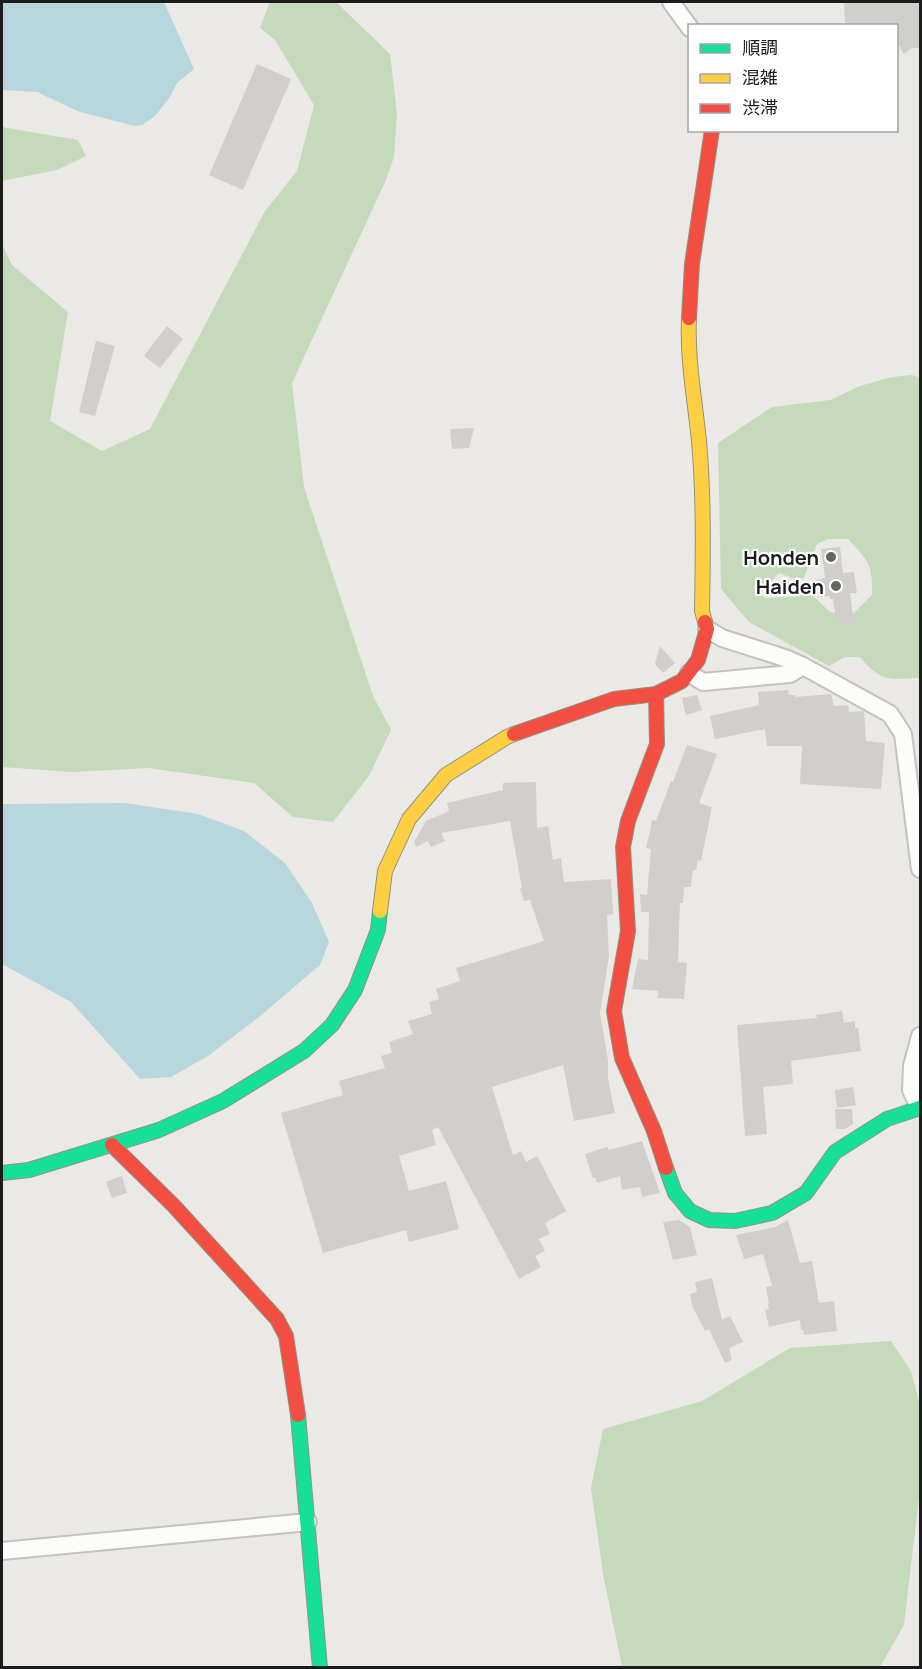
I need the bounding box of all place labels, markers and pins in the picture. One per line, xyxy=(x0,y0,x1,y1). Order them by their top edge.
place label: Honden xyxy=(743,544,819,571)
marker: Honden xyxy=(824,550,838,564)
place label: Haiden xyxy=(756,573,824,600)
marker: Haiden xyxy=(829,579,843,593)

